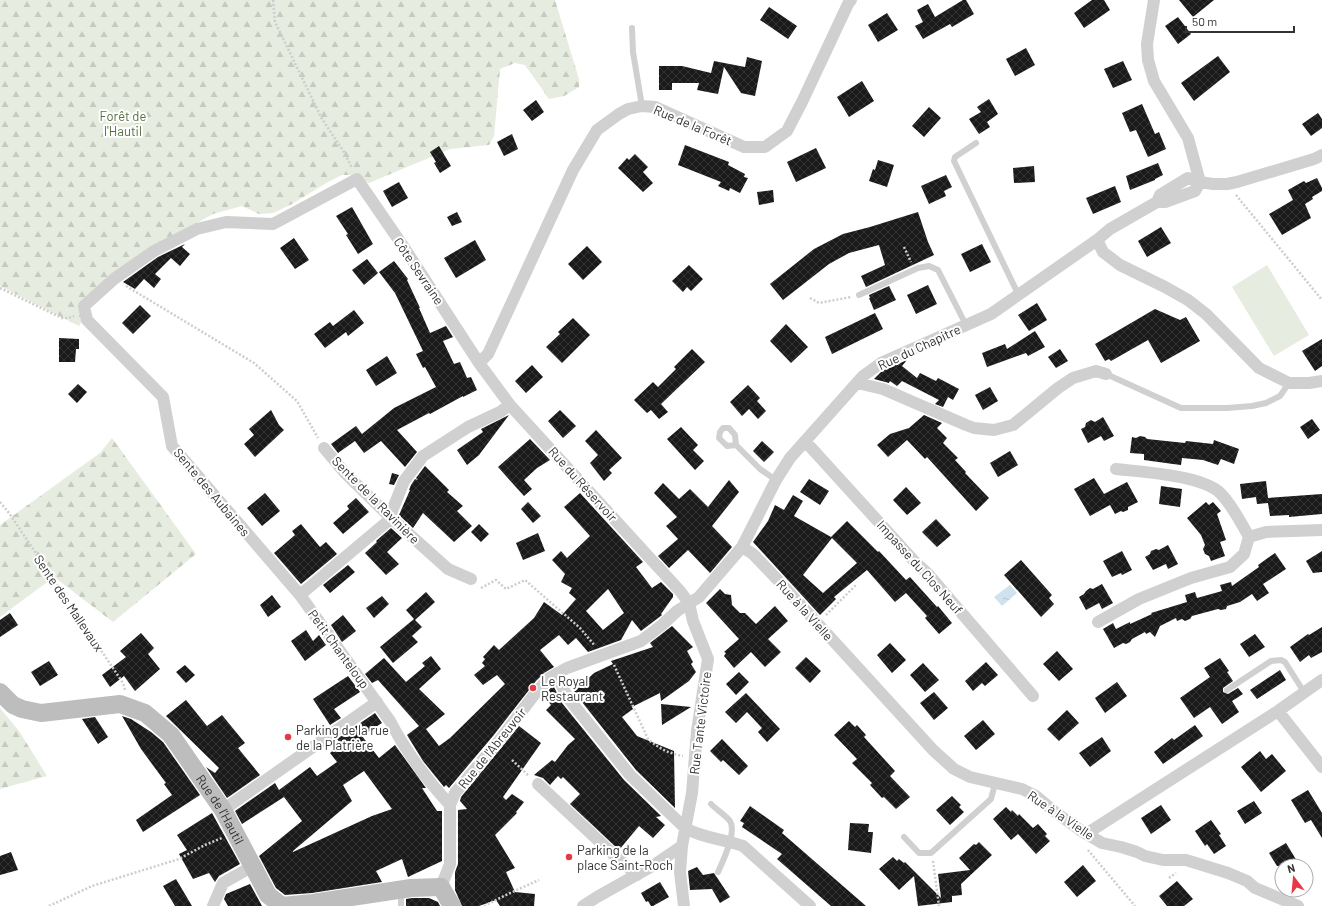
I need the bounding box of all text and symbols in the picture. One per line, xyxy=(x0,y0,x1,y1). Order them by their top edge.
scale bar xyxy=(1186,8,1294,34)
text: 50 m xyxy=(1192,14,1217,28)
street label: Rue de la Forêt xyxy=(651,101,735,149)
park label: Forêt de l'Hautil xyxy=(100,108,146,139)
street label: Côte Sevraine xyxy=(391,234,447,308)
street label: Rue du Chapitre xyxy=(875,321,963,373)
street label: Rue du Réservoir xyxy=(545,443,621,525)
street label: Sente des Aubaines xyxy=(170,445,254,539)
street label: Sente de la Ravinière xyxy=(329,453,423,547)
street label: Impasse du Clos Neuf xyxy=(874,517,967,617)
street label: Sente des Mallevaux xyxy=(31,552,107,654)
street label: Rue à la Vielle xyxy=(773,576,837,644)
street label: Petit Chanteloup xyxy=(305,606,373,692)
street label: Rue Tante Victoire xyxy=(686,671,714,775)
place label: Le Royal Restaurant xyxy=(541,673,603,704)
marker: Le Royal Restaurant xyxy=(528,683,538,693)
street label: Rue de l'Abreuvoir xyxy=(454,704,530,792)
place label: Parking de la rue de la Platrière xyxy=(296,722,389,753)
marker: Parking de la rue de la Platrière xyxy=(283,732,293,742)
street label: Rue de l'Hautil xyxy=(193,771,248,847)
street label: Rue à la Vielle xyxy=(1025,787,1097,843)
place label: Parking de la place Saint-Roch xyxy=(577,842,673,873)
marker: Parking de la place Saint-Roch xyxy=(564,852,574,862)
north arrow xyxy=(1274,858,1314,898)
text: N xyxy=(1286,861,1296,875)

